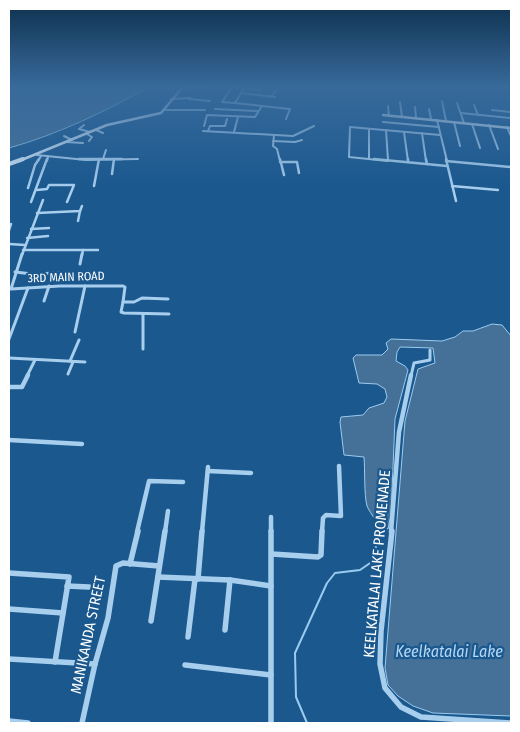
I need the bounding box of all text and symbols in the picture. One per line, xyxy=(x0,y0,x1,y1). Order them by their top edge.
street label: 3RD MAIN ROAD xyxy=(27,269,105,285)
street label: KEELKATALAI LAKE PROMENADE xyxy=(360,469,394,659)
street label: MANIKANDA STREET xyxy=(67,575,109,695)
water label: Keelkatalai Lake xyxy=(395,642,503,661)

